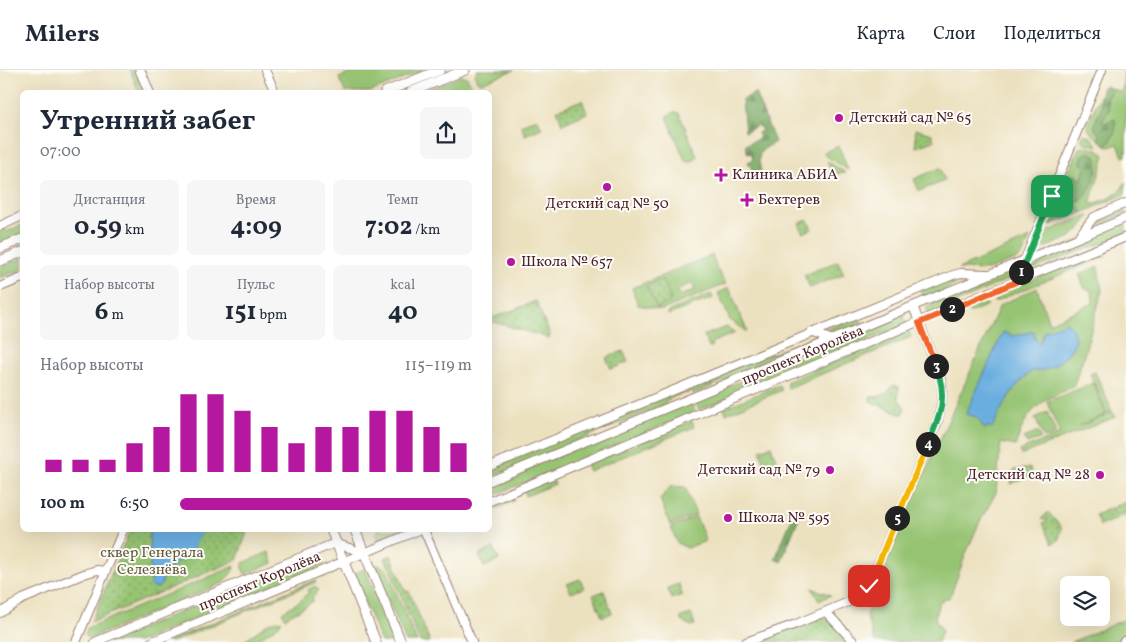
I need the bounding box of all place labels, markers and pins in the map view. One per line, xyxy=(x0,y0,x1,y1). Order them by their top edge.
place label: Детский сад № 65 xyxy=(849,108,971,129)
marker: Детский сад № 65 xyxy=(833,112,845,124)
place label: Клиника АБИА xyxy=(732,165,838,186)
marker: Клиника АБИА xyxy=(714,168,728,182)
pin xyxy=(1031,175,1073,217)
marker: Детский сад № 50 xyxy=(601,181,613,193)
place label: Бехтерев xyxy=(758,190,820,211)
marker: Бехтерев xyxy=(740,193,754,207)
place label: Детский сад № 50 xyxy=(545,194,669,215)
place label: Школа № 657 xyxy=(521,252,613,273)
marker: Школа № 657 xyxy=(505,256,517,268)
pin: 1 xyxy=(1008,260,1034,284)
pin: 2 xyxy=(940,296,964,322)
pin: 3 xyxy=(924,354,948,378)
pin: 4 xyxy=(916,432,940,456)
place label: Детский сад № 79 xyxy=(698,460,820,481)
marker: Детский сад № 79 xyxy=(824,464,836,476)
place label: Детский сад № 28 xyxy=(967,465,1090,486)
marker: Детский сад № 28 xyxy=(1094,469,1106,481)
pin: 5 xyxy=(884,506,910,530)
place label: Школа № 595 xyxy=(738,508,830,529)
marker: Школа № 595 xyxy=(722,512,734,524)
pin xyxy=(848,565,890,607)

